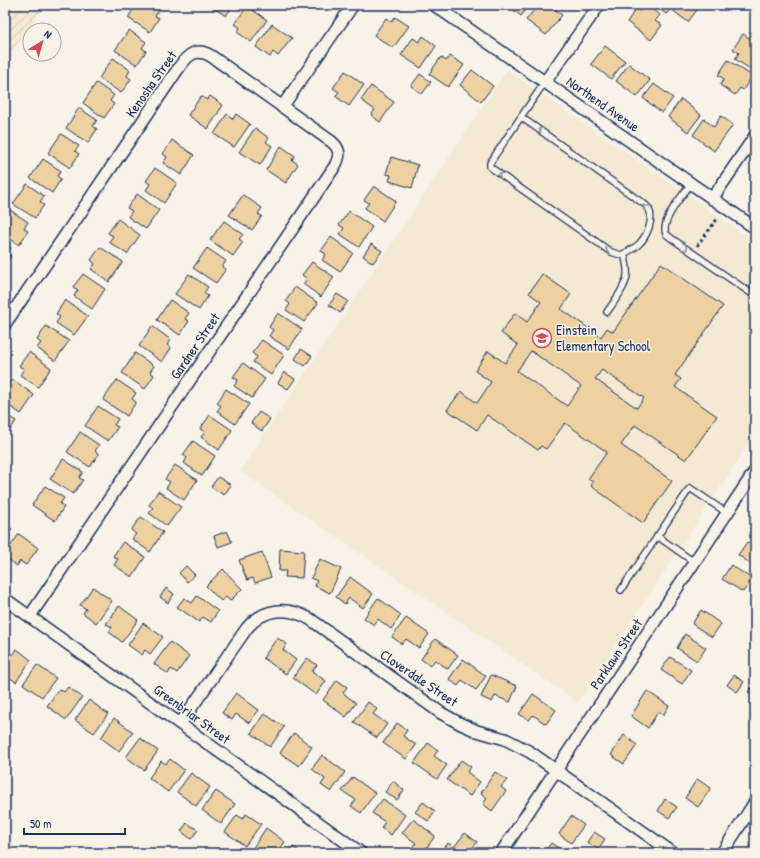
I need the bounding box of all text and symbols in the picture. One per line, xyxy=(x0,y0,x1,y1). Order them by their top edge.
north arrow xyxy=(22,22,62,62)
text: N xyxy=(41,27,55,41)
street label: Kenosha Street xyxy=(121,46,181,121)
street label: Northend Avenue xyxy=(563,71,644,136)
one-way arrow xyxy=(538,128,545,135)
one-way arrow xyxy=(499,173,506,180)
one-way arrow xyxy=(643,204,650,212)
one-way arrow xyxy=(681,243,688,251)
one-way arrow xyxy=(605,247,612,254)
street label: Gardner Street xyxy=(165,309,224,383)
place label: Einstein Elementary School xyxy=(556,320,651,356)
school or university icon: Einstein Elementary School xyxy=(531,327,553,349)
street label: Parklawn Street xyxy=(585,615,646,693)
street label: Cloverdale Street xyxy=(377,645,462,711)
street label: Greenbriar Street xyxy=(150,679,235,748)
scale bar xyxy=(24,810,125,836)
text: 50 m xyxy=(30,815,51,832)

